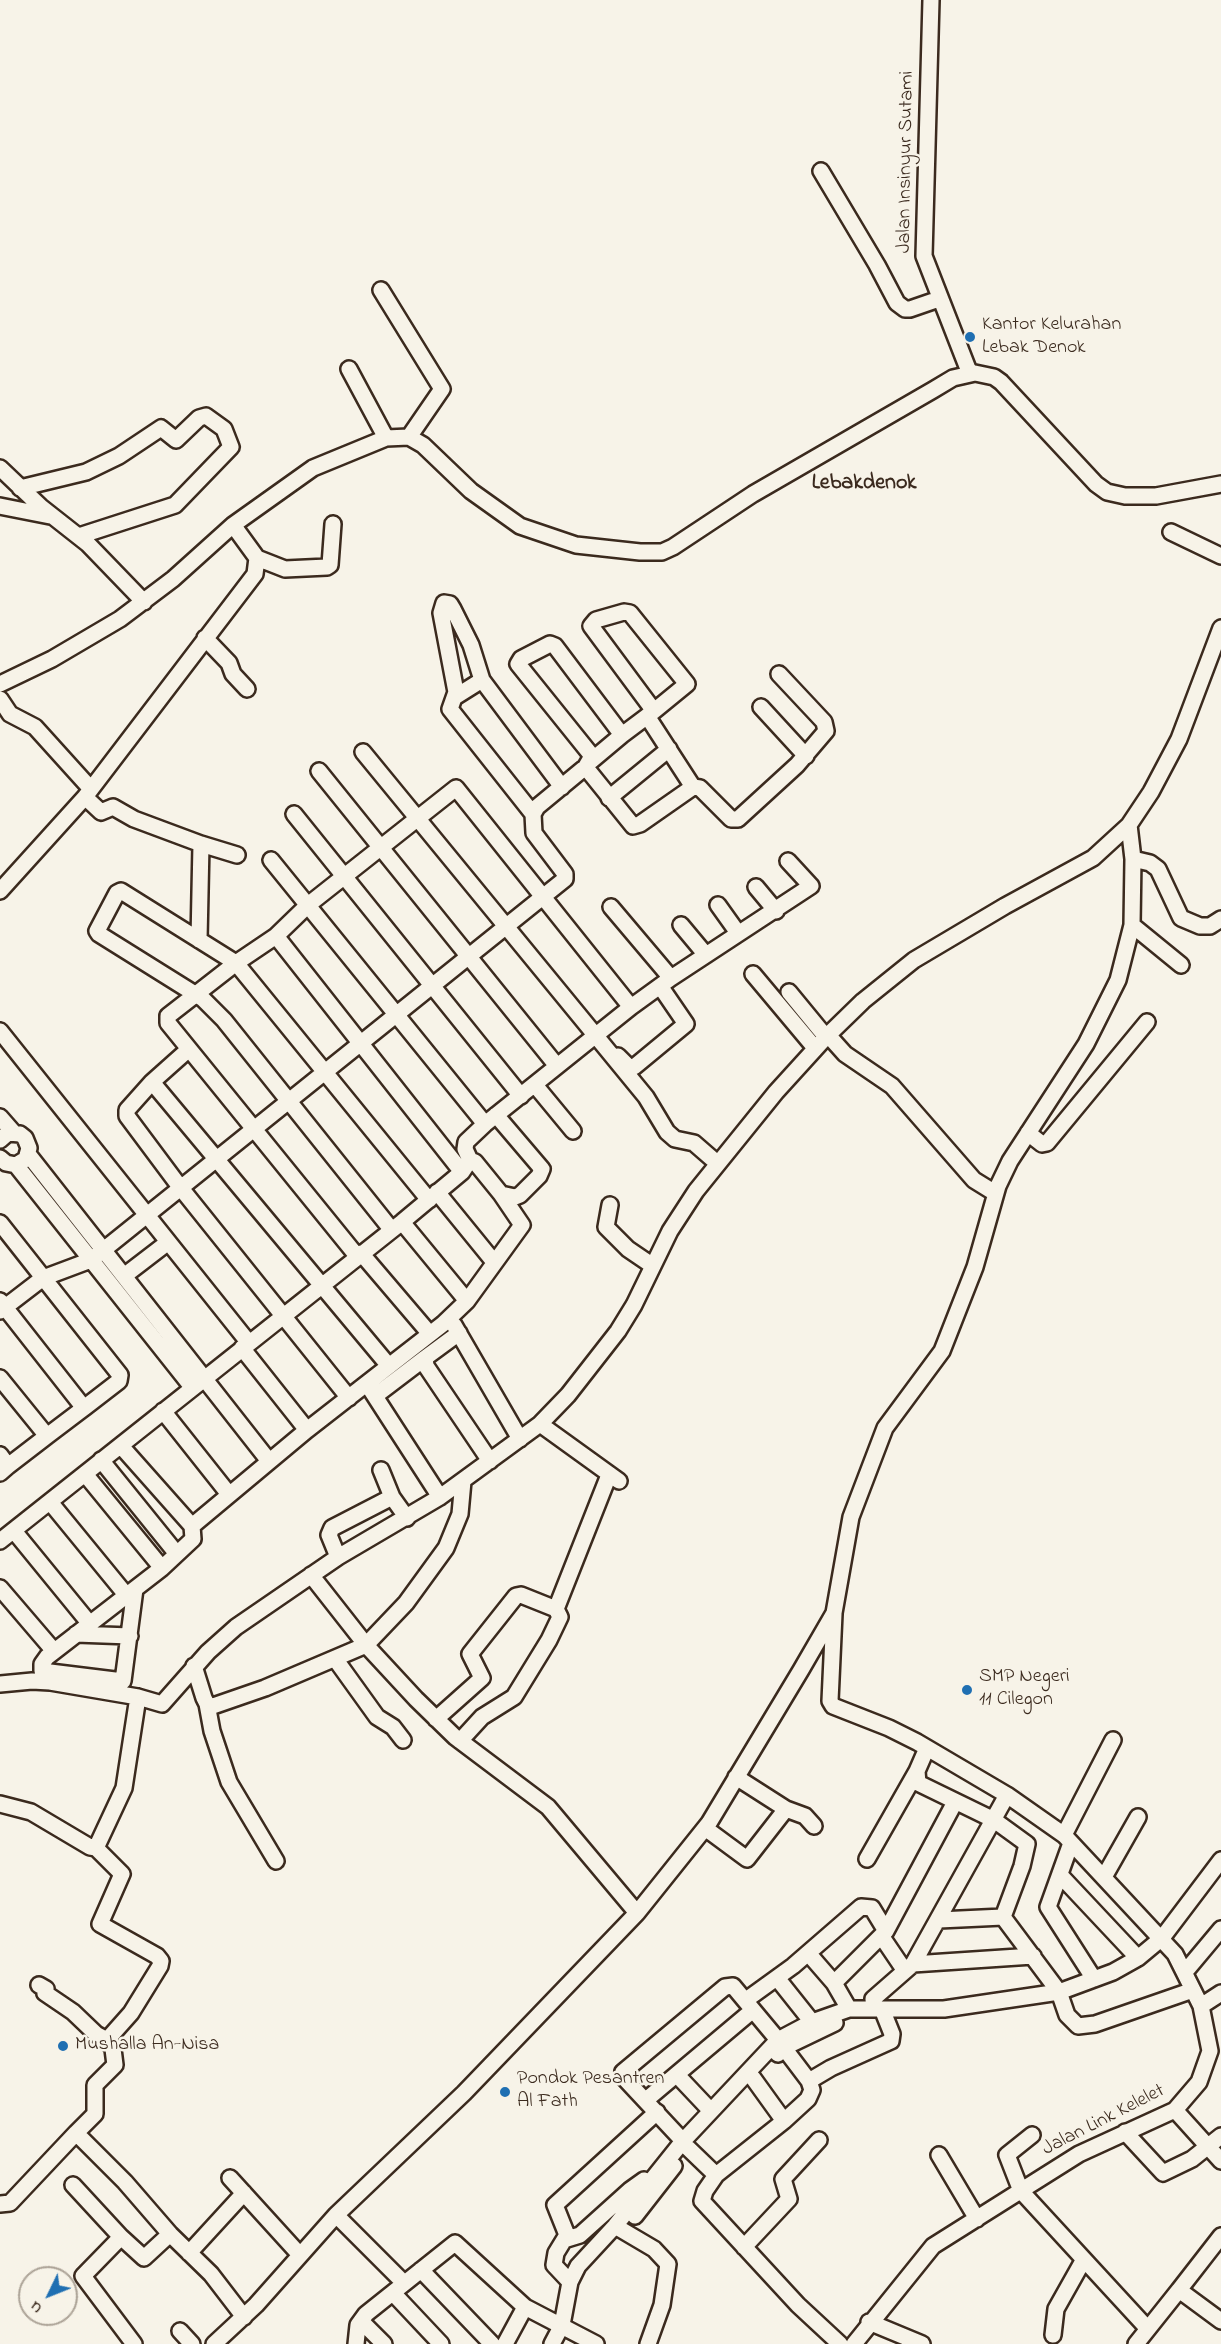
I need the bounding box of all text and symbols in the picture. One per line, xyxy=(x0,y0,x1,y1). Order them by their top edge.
street label: Jalan Insinyur Sutami xyxy=(893,71,921,253)
place label: Kantor Kelurahan Lebak Denok xyxy=(982,314,1121,361)
marker: Kantor Kelurahan Lebak Denok xyxy=(963,330,977,344)
district label: Lebakdenok xyxy=(812,471,916,497)
place label: SMP Negeri 11 Cilegon xyxy=(979,1666,1070,1713)
marker: SMP Negeri 11 Cilegon xyxy=(960,1683,974,1697)
place label: Mushalla An-Nisa xyxy=(75,2034,219,2058)
marker: Mushalla An-Nisa xyxy=(56,2039,70,2053)
place label: Pondok Pesantren Al Fath xyxy=(517,2068,664,2115)
street label: Jalan Link Kelelet xyxy=(1039,2080,1169,2162)
marker: Pondok Pesantren Al Fath xyxy=(498,2085,512,2099)
north arrow xyxy=(18,2266,78,2326)
text: U xyxy=(24,2295,49,2319)

